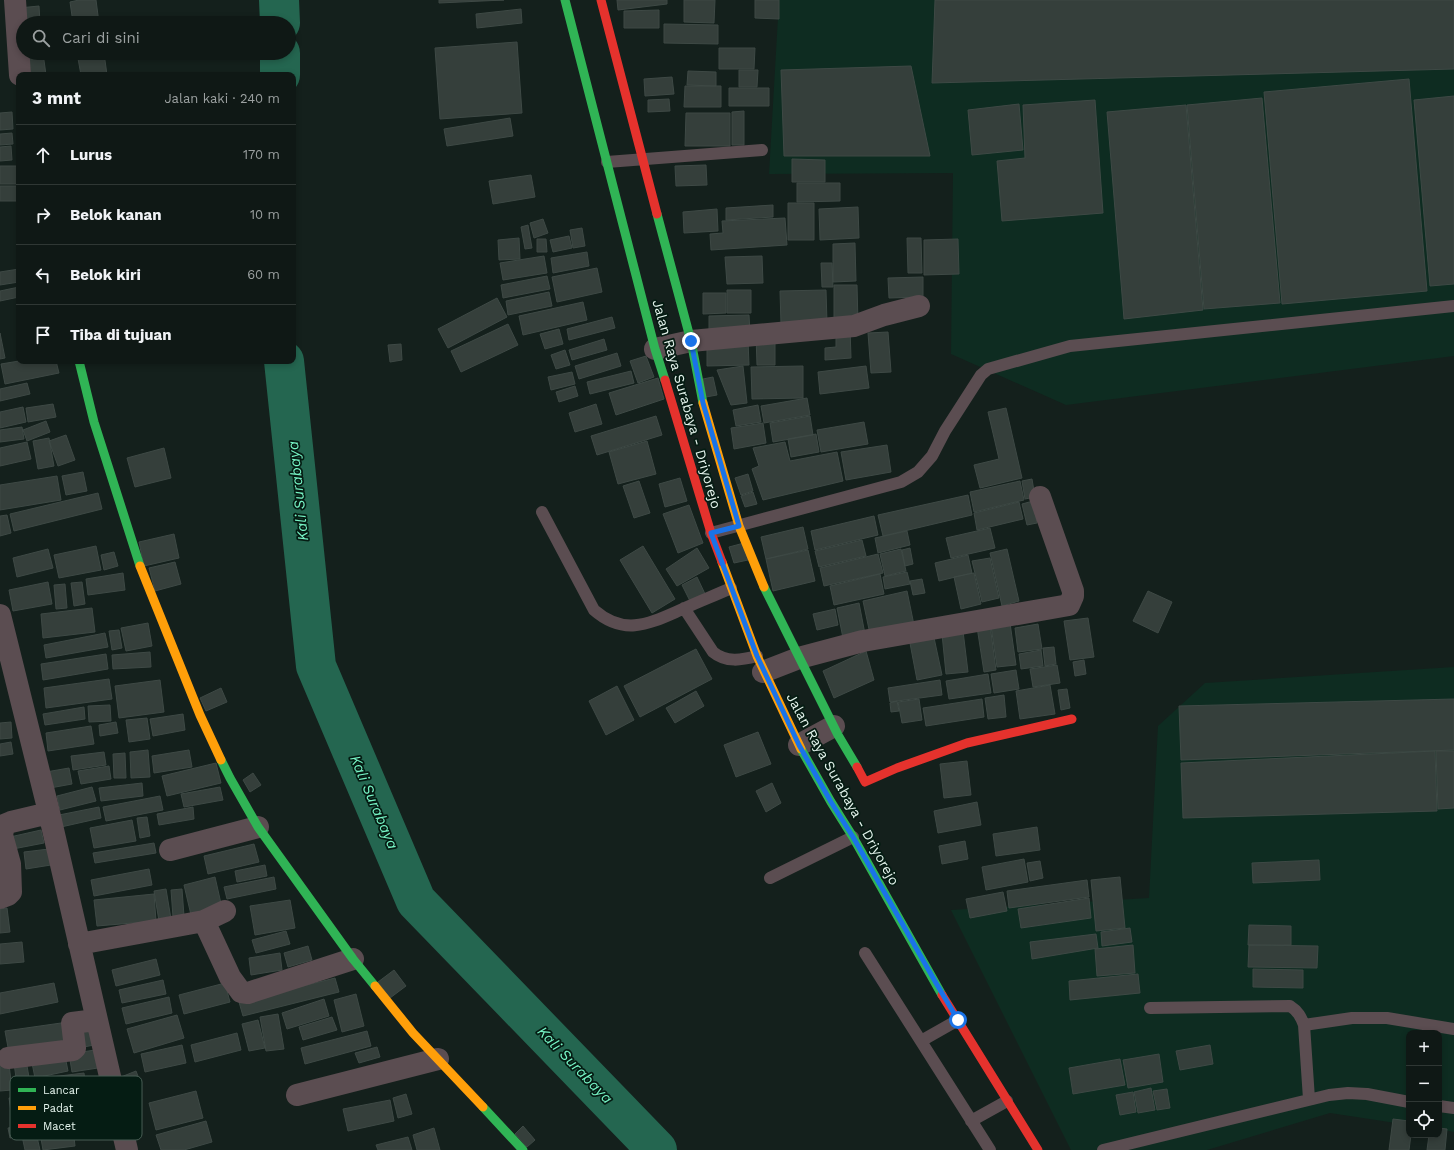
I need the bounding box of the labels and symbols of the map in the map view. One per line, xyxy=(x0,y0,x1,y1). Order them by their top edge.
street label: Jalan Raya Surabaya - Driyorejo xyxy=(649,298,725,510)
route end xyxy=(682,332,700,350)
water label: Kali Surabaya xyxy=(284,440,312,542)
street label: Jalan Raya Surabaya - Driyorejo xyxy=(783,690,903,888)
water label: Kali Surabaya xyxy=(346,752,402,852)
route start xyxy=(949,1011,967,1029)
water label: Kali Surabaya xyxy=(534,1023,616,1107)
legend xyxy=(10,1076,142,1140)
text: Lancar xyxy=(43,1084,80,1097)
text: Padat xyxy=(43,1102,74,1115)
text: Macet xyxy=(43,1120,76,1133)

